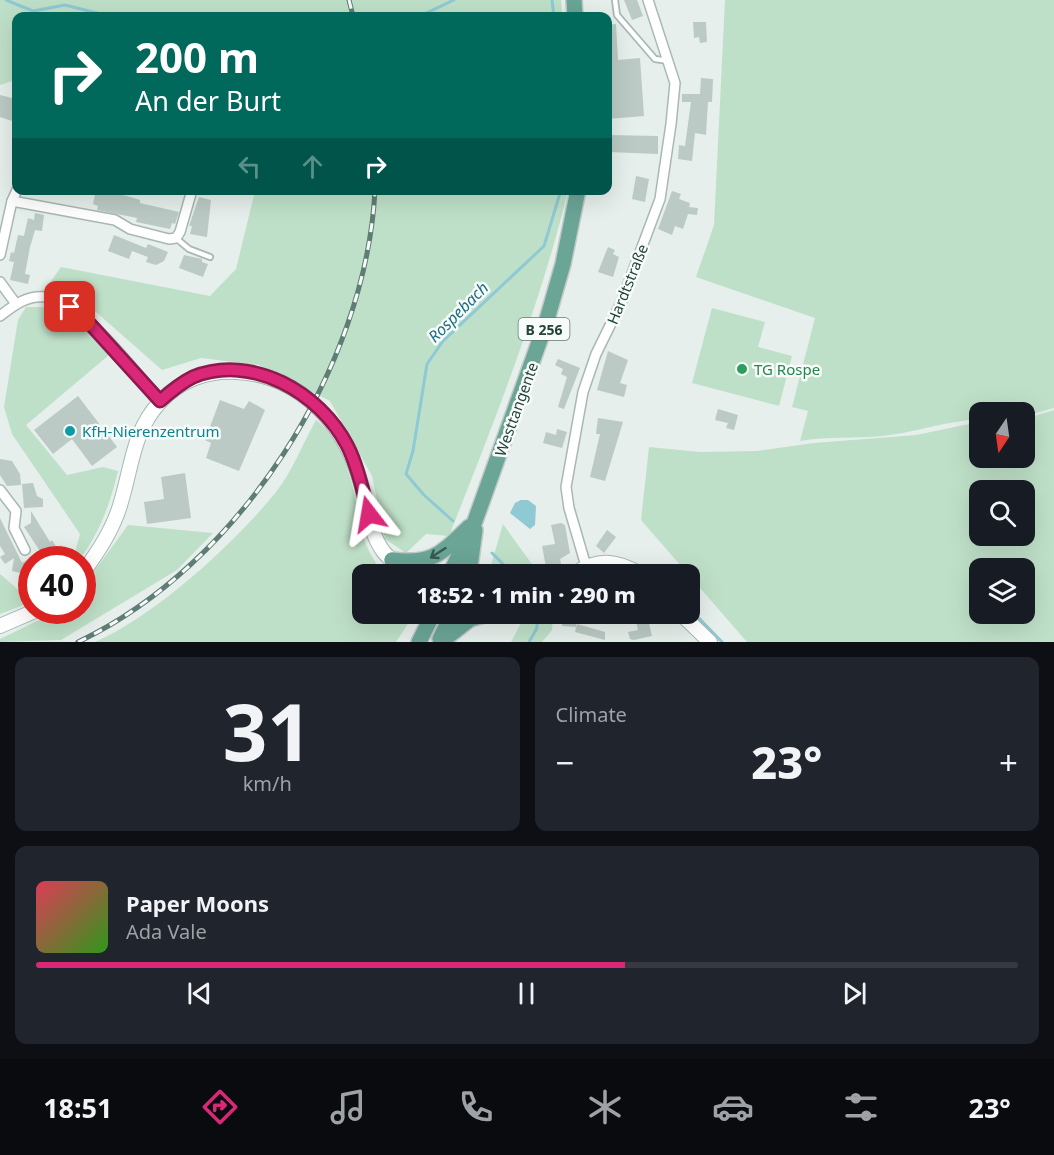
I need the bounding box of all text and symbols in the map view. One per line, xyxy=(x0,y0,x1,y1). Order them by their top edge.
text: 200 m xyxy=(135,28,259,85)
icon: right xyxy=(36,36,114,114)
text: An der Burt xyxy=(135,82,281,119)
icon: left xyxy=(233,150,266,183)
icon: ahead xyxy=(296,150,329,183)
icon: right xyxy=(359,150,392,183)
street label: Hardtstraße xyxy=(602,241,652,327)
water label: Rospebach xyxy=(423,277,493,347)
pin xyxy=(44,281,95,332)
icon: arrive xyxy=(53,290,86,323)
road number: B 256 xyxy=(518,318,570,340)
street label: Westtangente xyxy=(490,359,542,459)
place label: TG Rospe xyxy=(754,359,820,379)
marker: TG Rospe xyxy=(735,362,749,376)
north arrow xyxy=(969,402,1035,468)
map controls xyxy=(969,402,1035,624)
place label: KfH-Nierenzentrum xyxy=(82,421,219,441)
marker: KfH-Nierenzentrum xyxy=(63,424,77,438)
button: search xyxy=(969,480,1035,546)
position arrow xyxy=(337,482,401,546)
speed limit sign: 40 xyxy=(18,546,96,624)
one-way arrow xyxy=(430,547,447,560)
button: layers xyxy=(969,558,1035,624)
text: 18:52 · 1 min · 290 m xyxy=(416,579,636,609)
text: 31 xyxy=(223,678,312,784)
text: Climate xyxy=(556,701,627,728)
text: 23° xyxy=(751,731,822,792)
text: − xyxy=(556,740,574,785)
text: + xyxy=(999,740,1018,785)
text: km/h xyxy=(243,770,292,797)
text: Paper Moons xyxy=(126,888,269,918)
text: Ada Vale xyxy=(126,918,207,945)
icon: previous xyxy=(183,977,216,1010)
icon: pause xyxy=(510,977,543,1010)
icon: next xyxy=(838,977,871,1010)
icon: directions xyxy=(199,1086,241,1128)
icon: music xyxy=(327,1086,369,1128)
icon: phone xyxy=(455,1086,497,1128)
icon: climate xyxy=(584,1086,626,1128)
icon: car xyxy=(712,1086,754,1128)
icon: filters xyxy=(840,1086,882,1128)
text: 18:51 xyxy=(43,1089,113,1126)
text: 23° xyxy=(968,1089,1011,1126)

